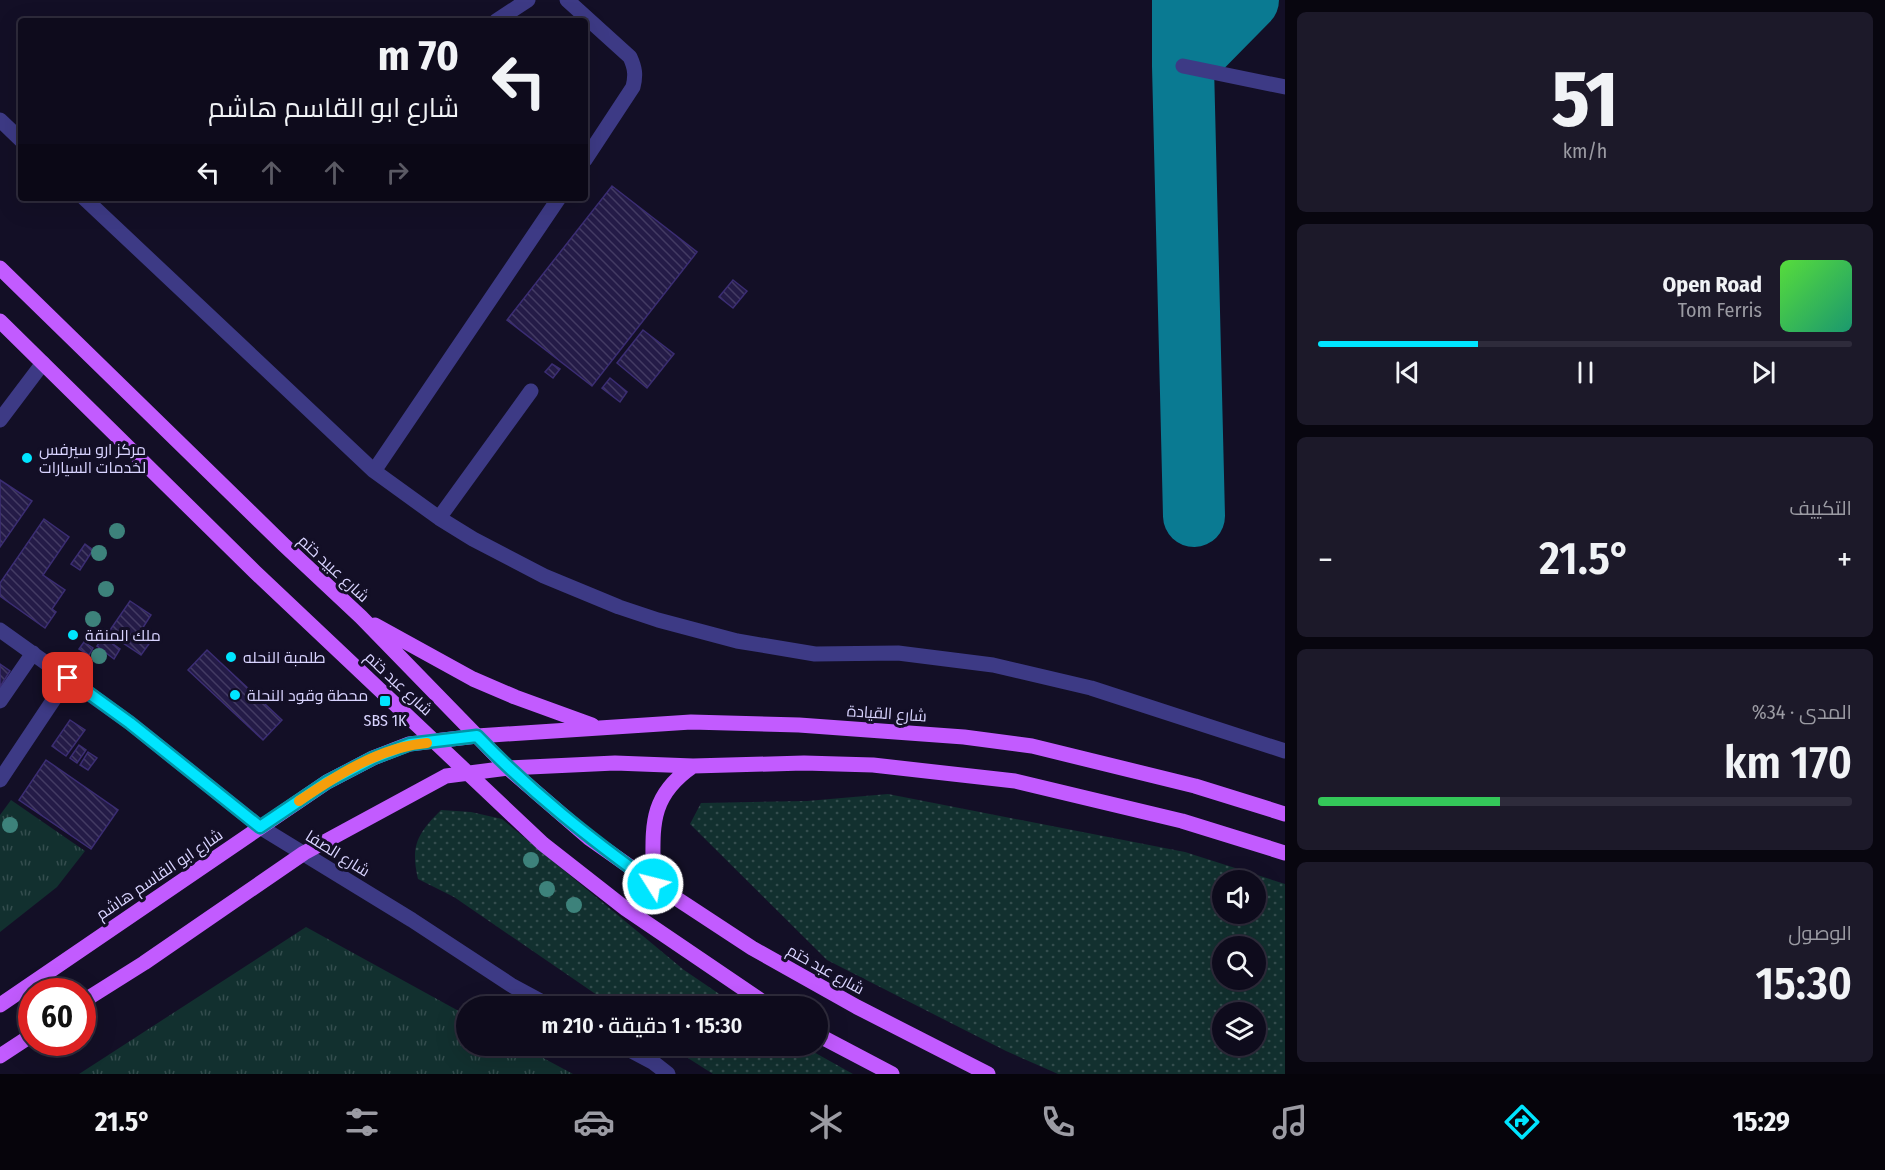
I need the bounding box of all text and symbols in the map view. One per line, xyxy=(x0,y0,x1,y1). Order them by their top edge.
text: 70 m xyxy=(378,31,459,81)
icon: left xyxy=(480,42,558,120)
text: 51 xyxy=(1551,53,1619,147)
text: شارع ابو القاسم هاشم xyxy=(208,92,459,124)
text: km/h xyxy=(1563,139,1607,163)
icon: left xyxy=(192,156,225,189)
icon: ahead xyxy=(255,156,288,189)
icon: ahead xyxy=(318,156,351,189)
icon: right xyxy=(381,156,414,189)
text: Open Road xyxy=(1662,271,1762,298)
text: Tom Ferris xyxy=(1678,298,1762,322)
icon: previous xyxy=(1391,356,1424,389)
icon: pause xyxy=(1569,356,1602,389)
icon: next xyxy=(1747,356,1780,389)
place label: مركز ارو سيرفس لخدمات السيارات xyxy=(39,440,146,477)
marker: مركز ارو سيرفس لخدمات السيارات xyxy=(20,451,34,465)
text: التكييف xyxy=(1789,496,1852,520)
street label: شارع عبيد ختم xyxy=(293,531,373,607)
text: 21.5° xyxy=(1539,532,1631,586)
text: − xyxy=(1318,540,1333,580)
text: + xyxy=(1837,540,1852,580)
place label: ملك المنقة xyxy=(85,626,161,645)
marker: ملك المنقة xyxy=(66,628,80,642)
street label: شارع عبد ختم xyxy=(360,647,436,721)
place label: طلمبة النحله xyxy=(243,648,326,667)
marker: طلمبة النحله xyxy=(224,650,238,664)
pin xyxy=(42,652,93,703)
icon: arrive xyxy=(51,661,84,694)
place label: محطة وقود النحلة xyxy=(247,686,368,705)
marker: محطة وقود النحلة xyxy=(228,688,242,702)
marker: SBS 1K xyxy=(378,694,392,708)
text: المدى · 34% xyxy=(1752,700,1852,724)
street label: شارع القيادة xyxy=(846,701,928,728)
place label: SBS 1K xyxy=(364,711,407,730)
text: 170 km xyxy=(1724,736,1852,790)
street label: شارع ابو القاسم هاشم xyxy=(92,825,227,926)
street label: شارع الصفا xyxy=(301,826,373,882)
position arrow xyxy=(621,852,685,916)
map controls xyxy=(1212,870,1266,1056)
button: sound xyxy=(1212,870,1266,924)
text: الوصول xyxy=(1788,921,1852,945)
button: search xyxy=(1212,936,1266,990)
street label: شارع عبد ختم xyxy=(783,940,868,1000)
text: 15:30 xyxy=(1755,957,1852,1011)
speed limit sign: 60 xyxy=(18,978,96,1056)
button: layers xyxy=(1212,1002,1266,1056)
text: 15:30 · 1 دقيقة · 210 m xyxy=(542,1012,742,1039)
icon: filters xyxy=(341,1101,383,1143)
icon: car xyxy=(573,1101,615,1143)
icon: climate xyxy=(805,1101,847,1143)
icon: phone xyxy=(1037,1101,1079,1143)
icon: music xyxy=(1269,1101,1311,1143)
icon: directions xyxy=(1501,1101,1543,1143)
text: 21.5° xyxy=(95,1106,151,1138)
text: 15:29 xyxy=(1733,1106,1790,1138)

